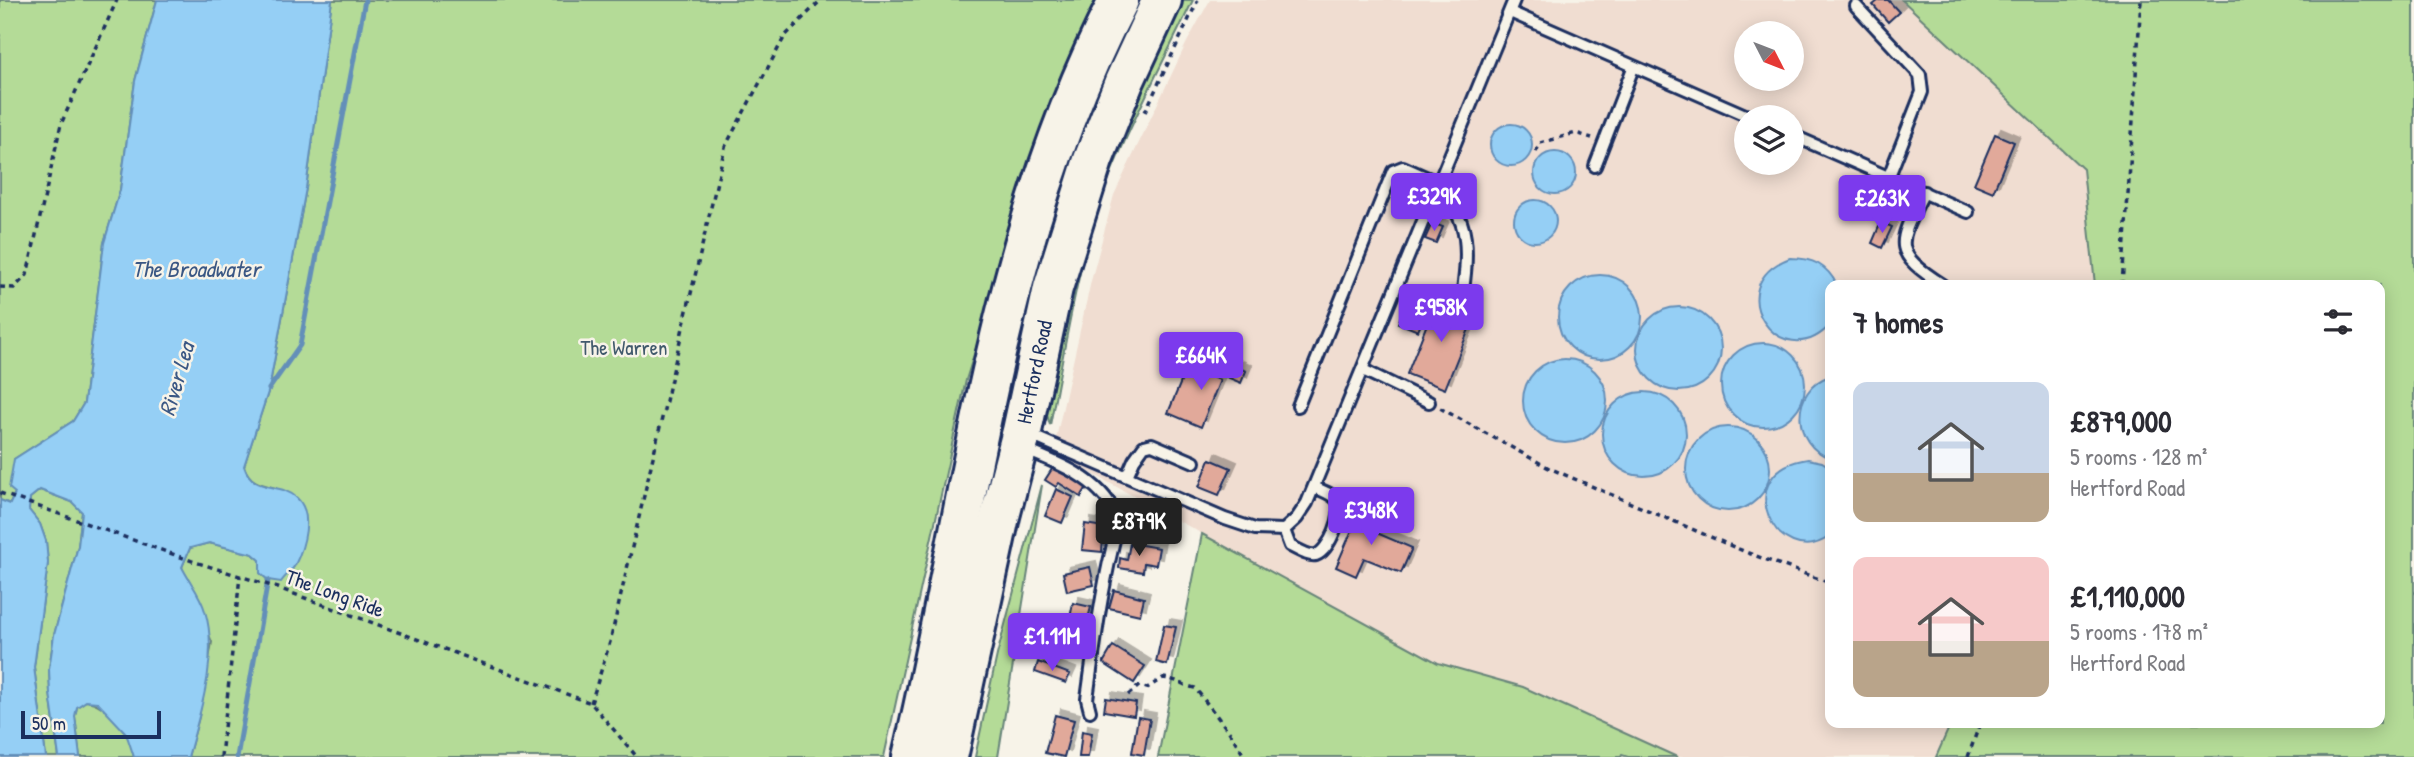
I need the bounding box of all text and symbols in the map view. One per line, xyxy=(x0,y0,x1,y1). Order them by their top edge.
north arrow xyxy=(1734,21,1804,91)
map controls xyxy=(1734,21,1804,175)
button: layers xyxy=(1734,105,1804,175)
pin: £329K xyxy=(1385,174,1483,233)
pin: £263K xyxy=(1833,176,1931,235)
text: £329K xyxy=(1407,180,1461,211)
text: £263K xyxy=(1855,182,1909,213)
water label: The Broadwater xyxy=(132,253,263,284)
pin: £958K xyxy=(1392,284,1490,344)
text: £958K xyxy=(1415,291,1467,322)
text: 7 homes xyxy=(1853,302,1943,342)
icon: filters xyxy=(2319,303,2357,341)
street label: Hertford Road xyxy=(1009,318,1059,426)
pin: £664K xyxy=(1152,332,1250,392)
park label: The Warren xyxy=(580,333,668,362)
water label: River Lea xyxy=(151,337,202,419)
text: £664K xyxy=(1175,339,1227,370)
text: £879,000 xyxy=(2070,401,2172,441)
icon: home xyxy=(1909,410,1993,494)
text: 5 rooms · 128 m² xyxy=(2070,441,2207,472)
text: Hertford Road xyxy=(2070,472,2185,503)
pin: £348K xyxy=(1322,488,1420,547)
text: £348K xyxy=(1344,494,1398,525)
pin: £879K xyxy=(1090,498,1188,558)
text: £879K xyxy=(1112,505,1166,536)
street label: The Long Ride xyxy=(282,562,388,624)
text: £1,110,000 xyxy=(2070,576,2185,616)
icon: home xyxy=(1909,585,1993,669)
pin: £1.11M xyxy=(995,614,1109,673)
text: 5 rooms · 178 m² xyxy=(2070,616,2208,647)
text: £1.11M xyxy=(1024,620,1080,651)
text: Hertford Road xyxy=(2070,647,2185,678)
scale bar xyxy=(21,708,161,740)
text: 50 m xyxy=(32,710,66,736)

